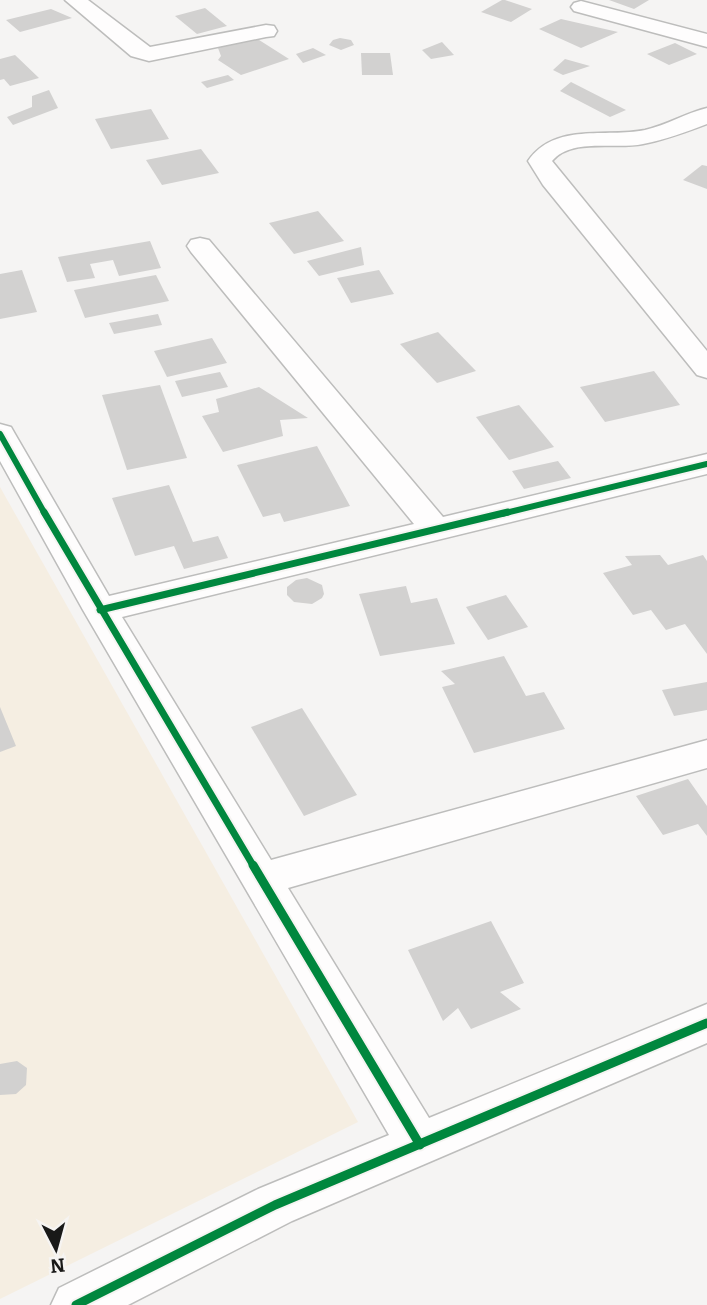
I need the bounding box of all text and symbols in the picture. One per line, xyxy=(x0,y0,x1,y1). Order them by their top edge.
north arrow xyxy=(21,1214,91,1284)
text: N xyxy=(49,1253,66,1278)

